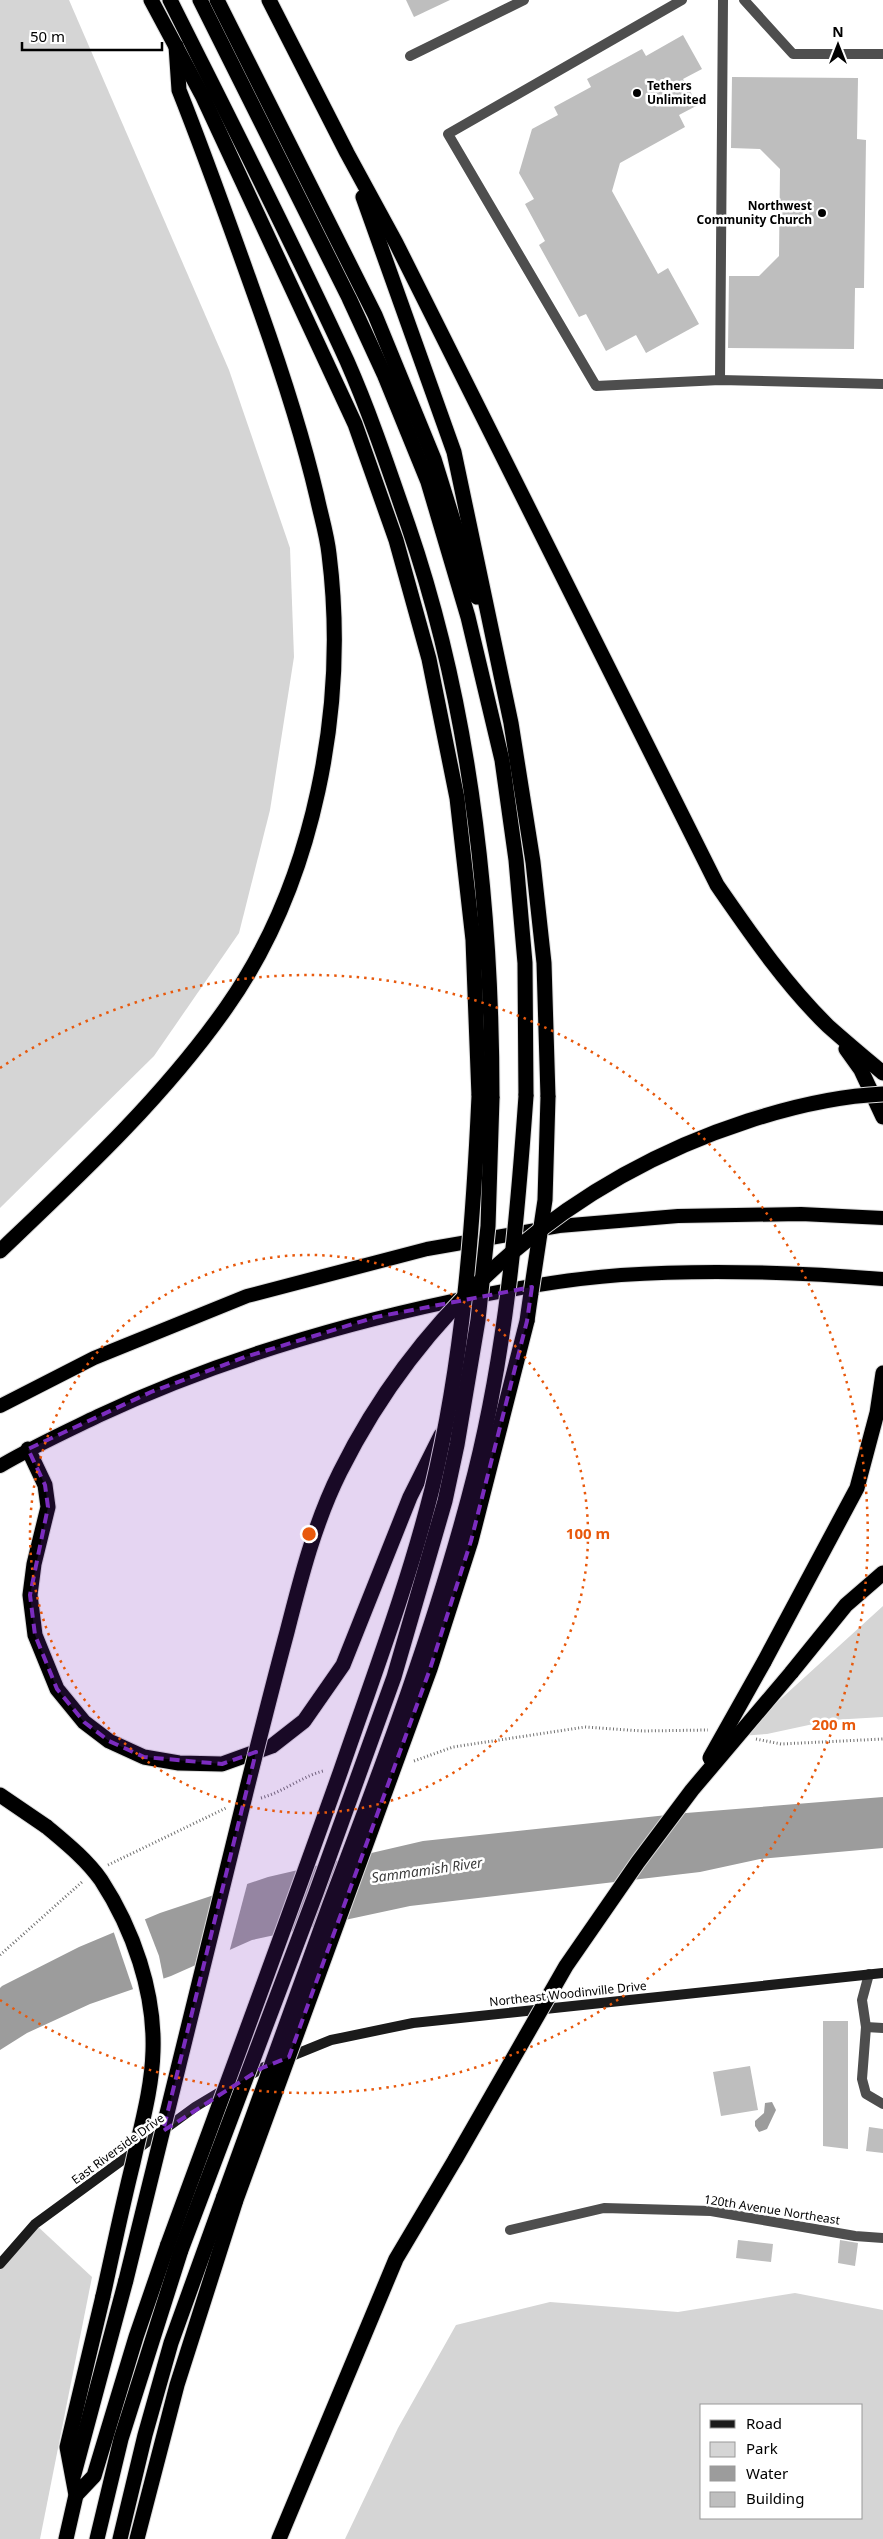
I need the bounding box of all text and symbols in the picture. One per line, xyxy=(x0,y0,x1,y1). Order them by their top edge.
scale bar xyxy=(22,20,162,52)
north arrow xyxy=(813,20,863,70)
text: N xyxy=(832,22,844,41)
text: 50 m xyxy=(30,26,65,46)
place label: Tethers Unlimited xyxy=(647,77,706,108)
marker: Tethers Unlimited xyxy=(631,87,643,99)
place label: Northwest Community Church xyxy=(697,197,812,228)
marker: Northwest Community Church xyxy=(816,207,828,219)
text: 100 m xyxy=(566,1523,610,1543)
centre of rings xyxy=(300,1525,318,1543)
text: 200 m xyxy=(812,1714,856,1734)
water label: Sammamish River xyxy=(370,1852,484,1887)
street label: Northeast Woodinville Drive xyxy=(488,1977,648,2010)
street label: East Riverside Drive xyxy=(68,2109,168,2188)
street label: 120th Avenue Northeast xyxy=(703,2190,842,2229)
legend xyxy=(700,2404,863,2519)
text: Road xyxy=(746,2413,782,2433)
text: Park xyxy=(746,2438,778,2458)
text: Water xyxy=(746,2463,788,2483)
text: Building xyxy=(746,2488,804,2508)

